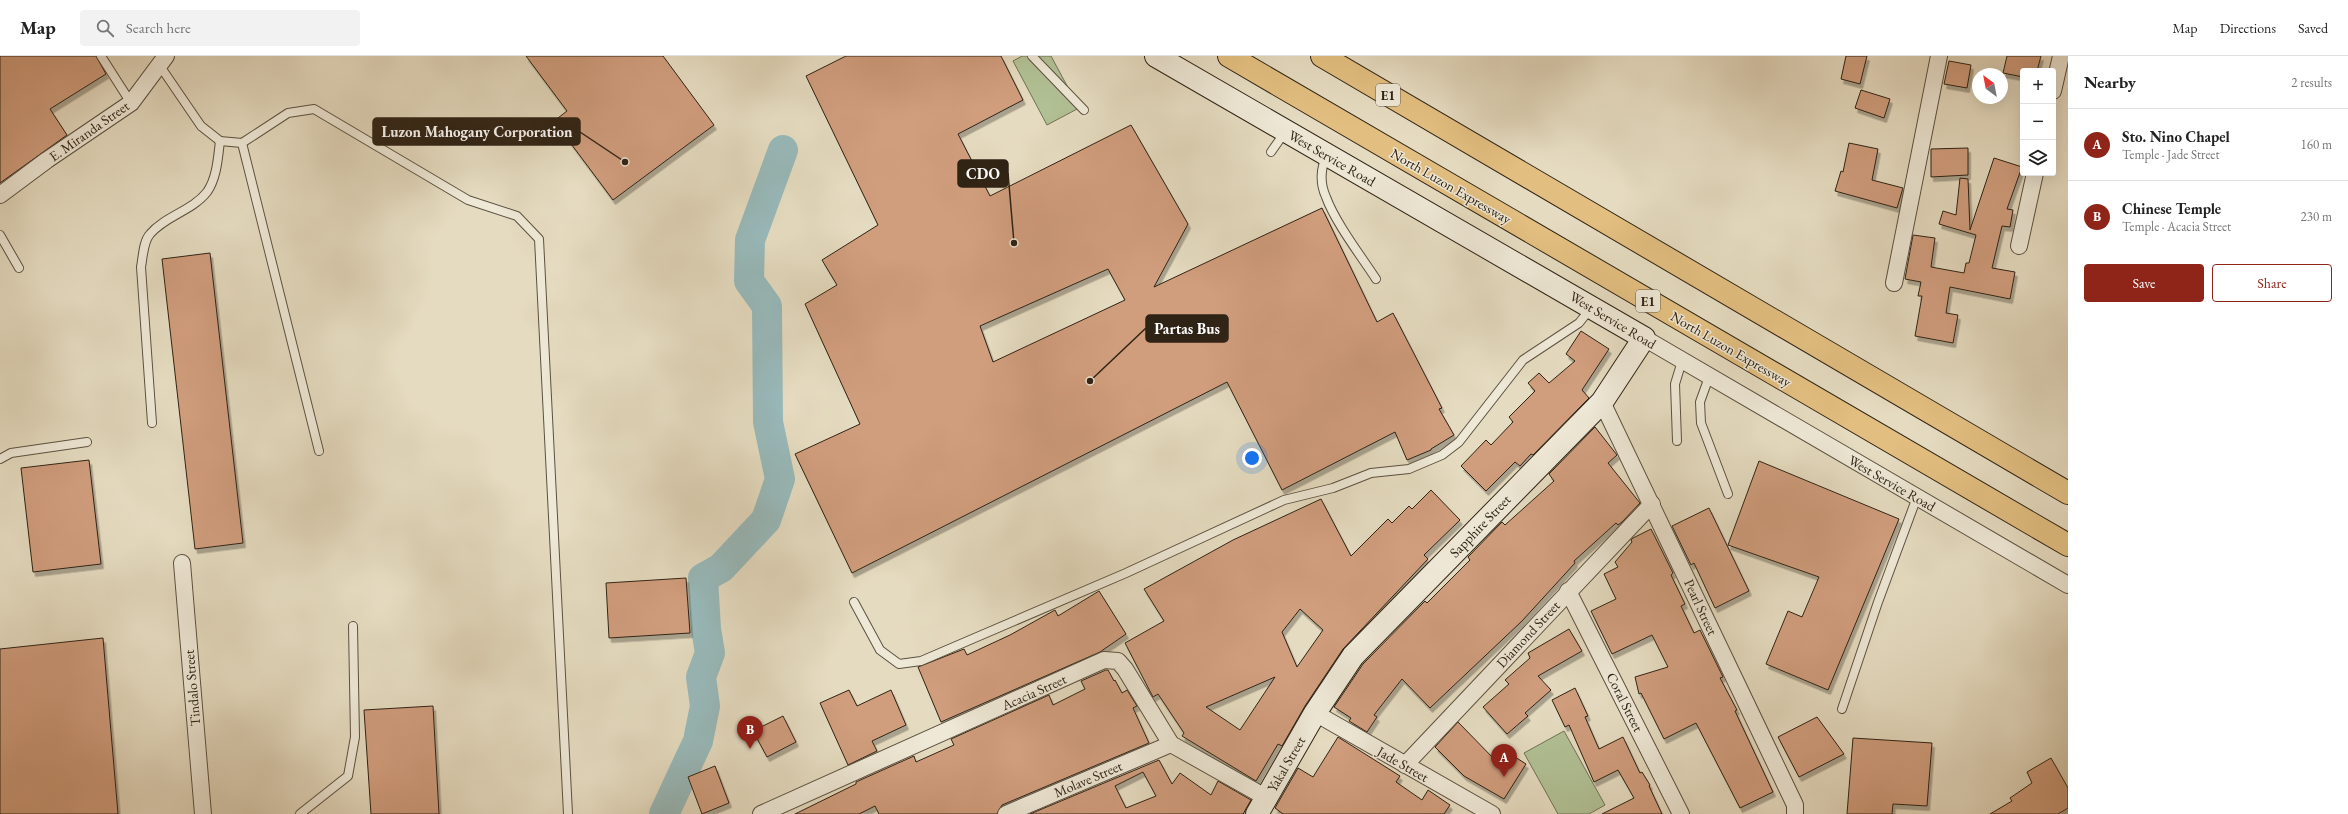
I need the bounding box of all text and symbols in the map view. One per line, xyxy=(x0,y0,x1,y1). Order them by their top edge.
search box xyxy=(80,10,360,46)
text: Map xyxy=(20,15,56,40)
icon: search xyxy=(94,17,116,39)
text: Search here xyxy=(126,18,191,37)
text: Map xyxy=(2172,19,2198,37)
text: Directions xyxy=(2220,19,2276,37)
text: Saved xyxy=(2298,19,2328,37)
north arrow xyxy=(1972,68,2008,104)
map controls xyxy=(2020,68,2056,176)
button: + xyxy=(2020,68,2056,104)
text: Nearby xyxy=(2084,71,2136,93)
text: 2 results xyxy=(2291,74,2332,91)
road number: E1 xyxy=(1376,84,1400,106)
street label: E. Miranda Street xyxy=(45,96,133,165)
button: − xyxy=(2020,104,2056,140)
callout: Luzon Mahogany Corporation xyxy=(373,118,580,145)
text: Luzon Mahogany Corporation xyxy=(381,122,573,141)
street label: West Service Road xyxy=(1285,126,1380,191)
text: Sto. Nino Chapel xyxy=(2122,127,2230,146)
text: A xyxy=(2092,136,2102,153)
text: 160 m xyxy=(2301,136,2332,153)
button: layers xyxy=(2020,140,2056,176)
street label: North Luzon Expressway xyxy=(1387,144,1515,228)
text: Temple · Jade Street xyxy=(2122,146,2220,163)
callout: CDO xyxy=(958,160,1008,187)
text: CDO xyxy=(966,164,1000,183)
text: Chinese Temple xyxy=(2122,199,2221,218)
text: B xyxy=(2093,208,2101,225)
text: 230 m xyxy=(2301,208,2332,225)
text: Temple · Acacia Street xyxy=(2122,218,2231,235)
button: Save xyxy=(2084,264,2204,302)
button: Share xyxy=(2212,264,2332,302)
street label: West Service Road xyxy=(1566,287,1660,353)
road number: E1 xyxy=(1636,290,1660,312)
street label: North Luzon Expressway xyxy=(1667,307,1795,391)
callout: Partas Bus xyxy=(1146,315,1228,342)
text: Partas Bus xyxy=(1154,319,1220,338)
your location xyxy=(1242,448,1262,468)
street label: West Service Road xyxy=(1845,451,1940,516)
street label: Sapphire Street xyxy=(1445,490,1515,561)
street label: Pearl Street xyxy=(1680,576,1722,638)
street label: Diamond Street xyxy=(1492,596,1564,671)
street label: Tindalo Street xyxy=(180,648,204,727)
street label: Acacia Street xyxy=(998,669,1070,715)
street label: Coral Street xyxy=(1602,669,1648,735)
pin: B xyxy=(737,716,763,749)
street label: Yakal Street xyxy=(1263,732,1309,795)
street label: Jade Street xyxy=(1373,742,1432,786)
pin: A xyxy=(1491,744,1517,777)
street label: Molave Street xyxy=(1051,756,1125,801)

